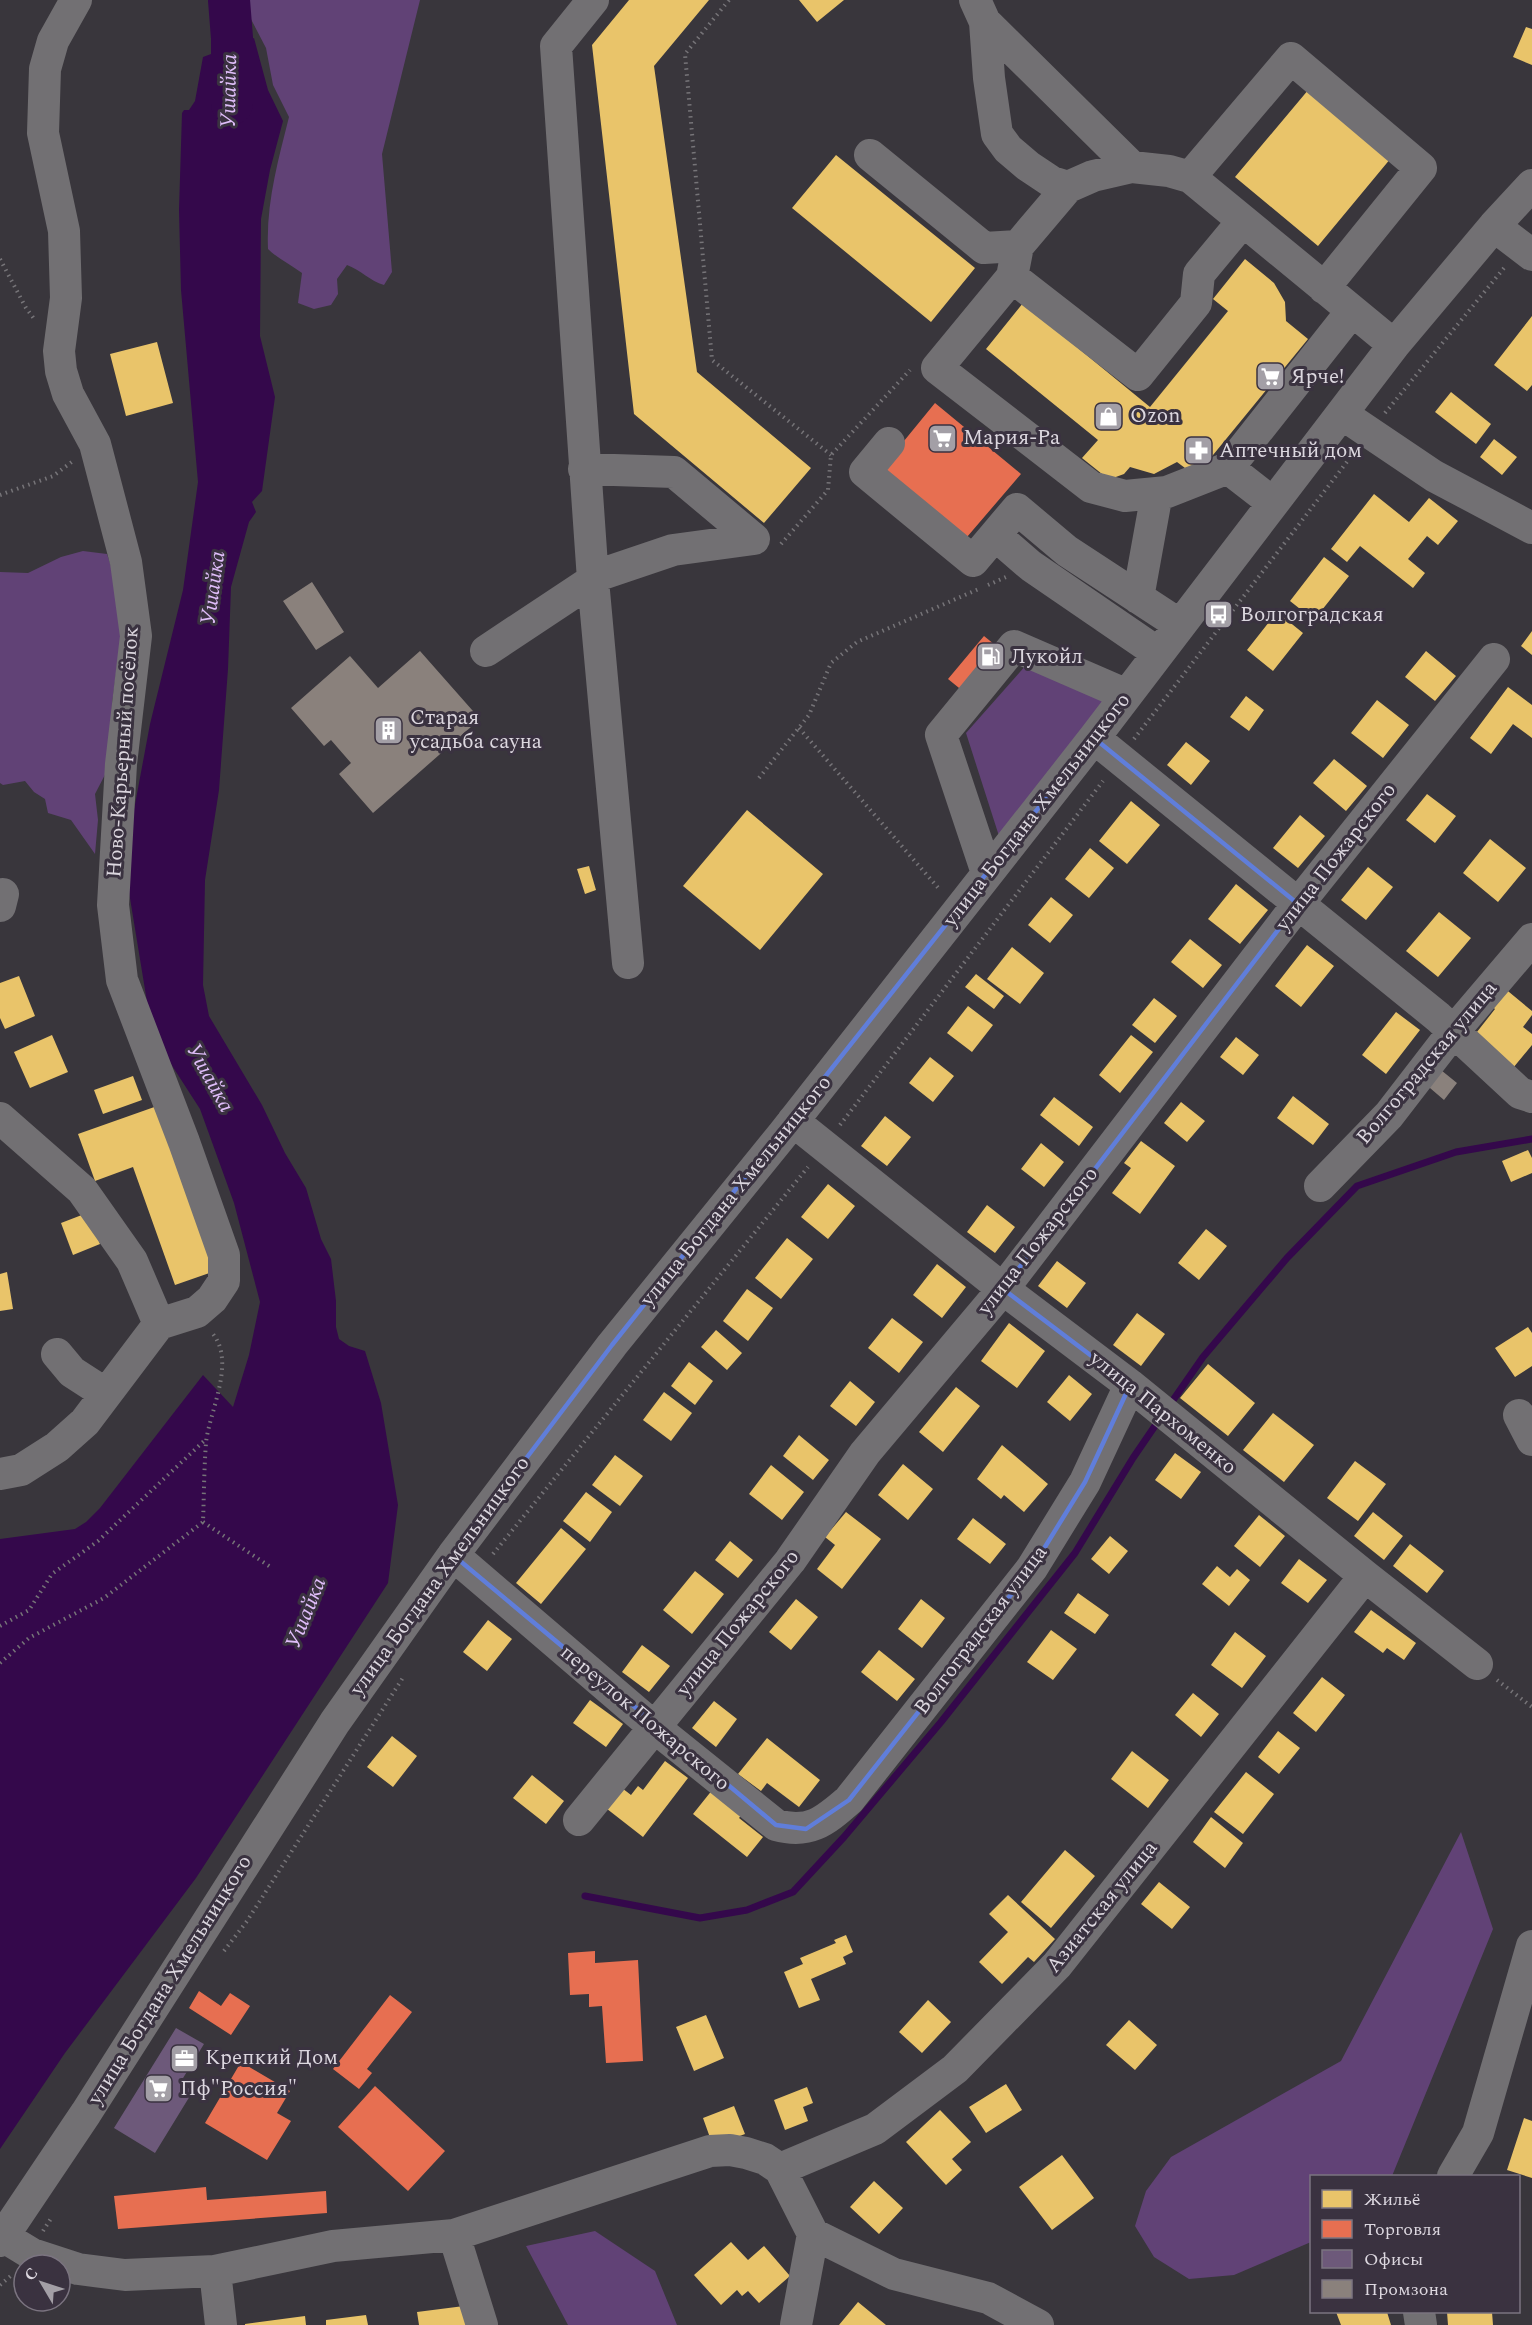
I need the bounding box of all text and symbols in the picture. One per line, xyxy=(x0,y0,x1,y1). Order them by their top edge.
water label: Ушайка xyxy=(212,53,246,129)
supermarket icon: Ярче! xyxy=(1254,361,1286,393)
place label: Ярче! xyxy=(1291,361,1344,393)
shop icon: Ozon xyxy=(1093,400,1125,432)
place label: Ozon xyxy=(1130,400,1180,432)
supermarket icon: Мария-Ра xyxy=(926,422,958,454)
place label: Мария-Ра xyxy=(963,422,1061,454)
pharmacy icon: Аптечный дом xyxy=(1182,435,1214,467)
place label: Аптечный дом xyxy=(1219,435,1362,467)
water label: Ушайка xyxy=(191,549,235,627)
bus stop icon: Волгоградская xyxy=(1203,599,1235,631)
place label: Волгоградская xyxy=(1240,599,1384,631)
street label: Ново-Карьерный посёлок xyxy=(98,625,148,879)
fuel station icon: Лукойл xyxy=(974,641,1006,673)
place label: Лукойл xyxy=(1011,641,1083,673)
street label: улица Богдана Хмельницкого xyxy=(935,686,1139,935)
place label: Старая усадьба сауна xyxy=(409,702,543,758)
building icon: Старая усадьба сауна xyxy=(373,714,405,746)
street label: улица Пожарского xyxy=(1267,776,1404,939)
street label: Волгоградская улица xyxy=(1349,973,1506,1152)
water label: Ушайка xyxy=(177,1037,243,1119)
street label: улица Богдана Хмельницкого xyxy=(632,1068,840,1314)
street label: улица Пожарского xyxy=(969,1160,1106,1323)
street label: улица Пархоменко xyxy=(1082,1343,1244,1483)
street label: улица Богдана Хмельницкого xyxy=(341,1449,538,1703)
street label: Волгоградская улица xyxy=(906,1538,1056,1722)
street label: улица Пожарского xyxy=(668,1543,807,1704)
water label: Ушайка xyxy=(277,1572,335,1654)
street label: переулок Пожарского xyxy=(553,1637,737,1799)
street label: Азиатская улица xyxy=(1038,1833,1166,1980)
street label: улица Богдана Хмельницкого xyxy=(79,1849,260,2112)
office icon: Крепкий Дом xyxy=(168,2042,200,2074)
place label: Крепкий Дом xyxy=(205,2042,338,2074)
supermarket icon: Пф"Россия" xyxy=(143,2073,175,2105)
place label: Пф"Россия" xyxy=(180,2073,297,2105)
legend xyxy=(1310,2175,1520,2313)
text: Жильё xyxy=(1364,2186,1420,2213)
text: Торговля xyxy=(1364,2216,1441,2243)
text: Офисы xyxy=(1364,2246,1423,2273)
north arrow xyxy=(12,2253,72,2313)
text: С xyxy=(18,2262,44,2286)
text: Промзона xyxy=(1364,2276,1448,2303)

